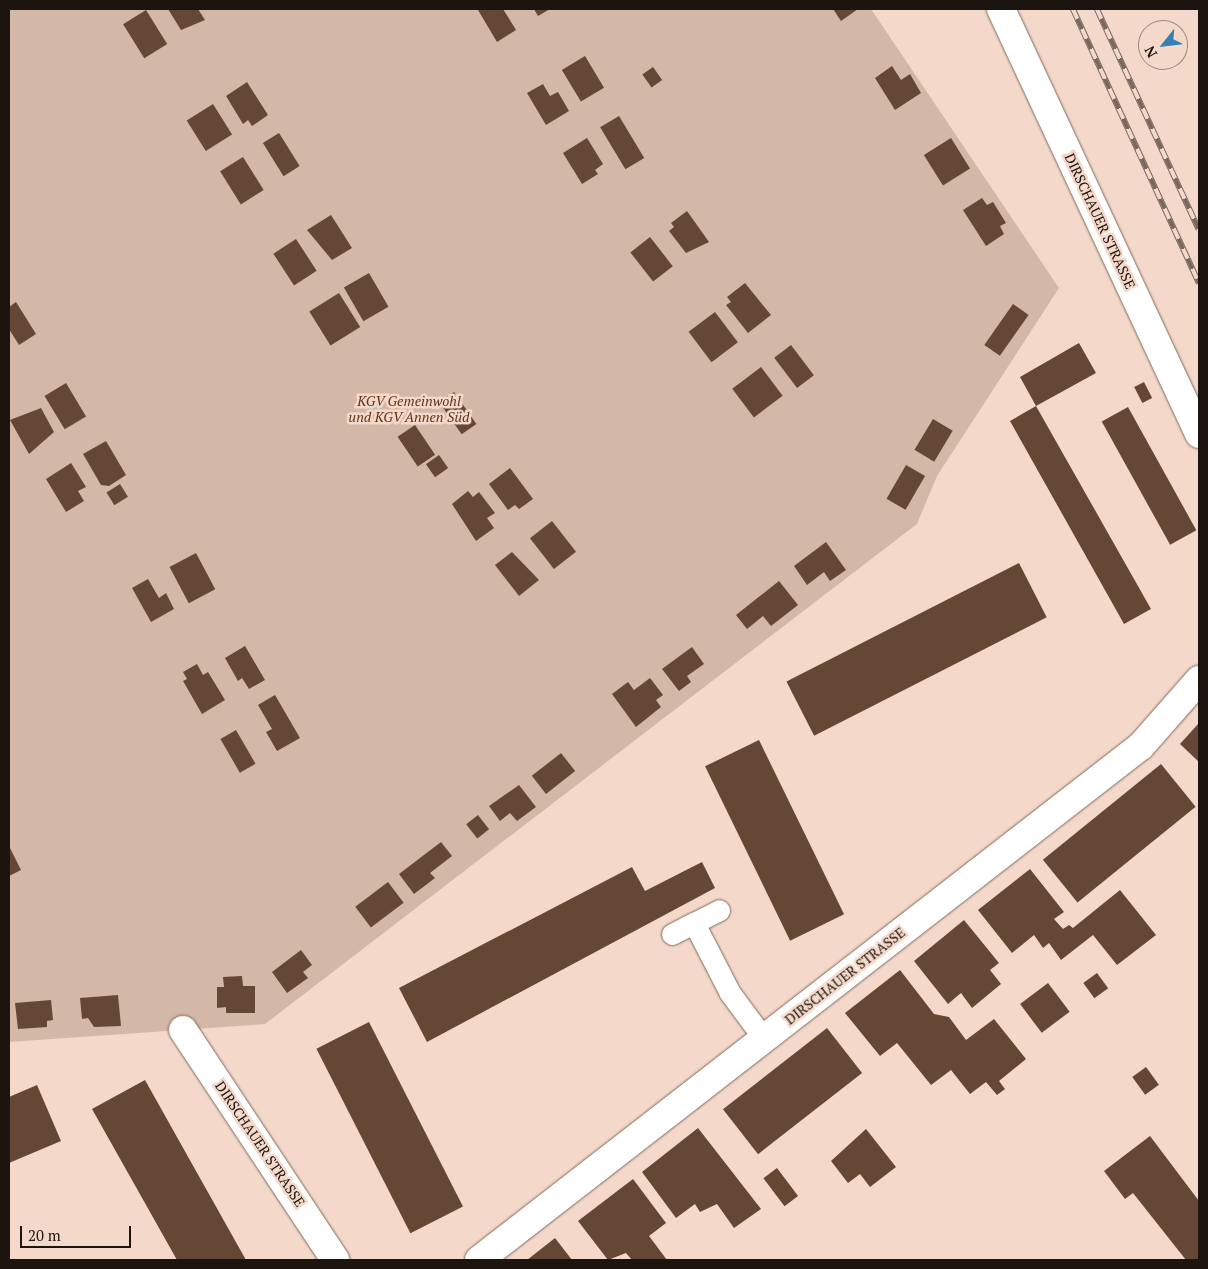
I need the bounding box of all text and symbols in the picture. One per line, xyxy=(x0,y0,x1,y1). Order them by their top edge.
north arrow xyxy=(1138,20,1188,70)
text: N xyxy=(1139,43,1161,61)
street label: DIRSCHAUER STRASSE xyxy=(1061,151,1139,291)
park label: KGV Gemeinwohl und KGV Annen Süd xyxy=(348,393,470,426)
street label: DIRSCHAUER STRASSE xyxy=(782,924,908,1028)
street label: DIRSCHAUER STRASSE xyxy=(212,1078,308,1210)
scale bar xyxy=(22,1216,134,1248)
text: 20 m xyxy=(28,1225,61,1245)

